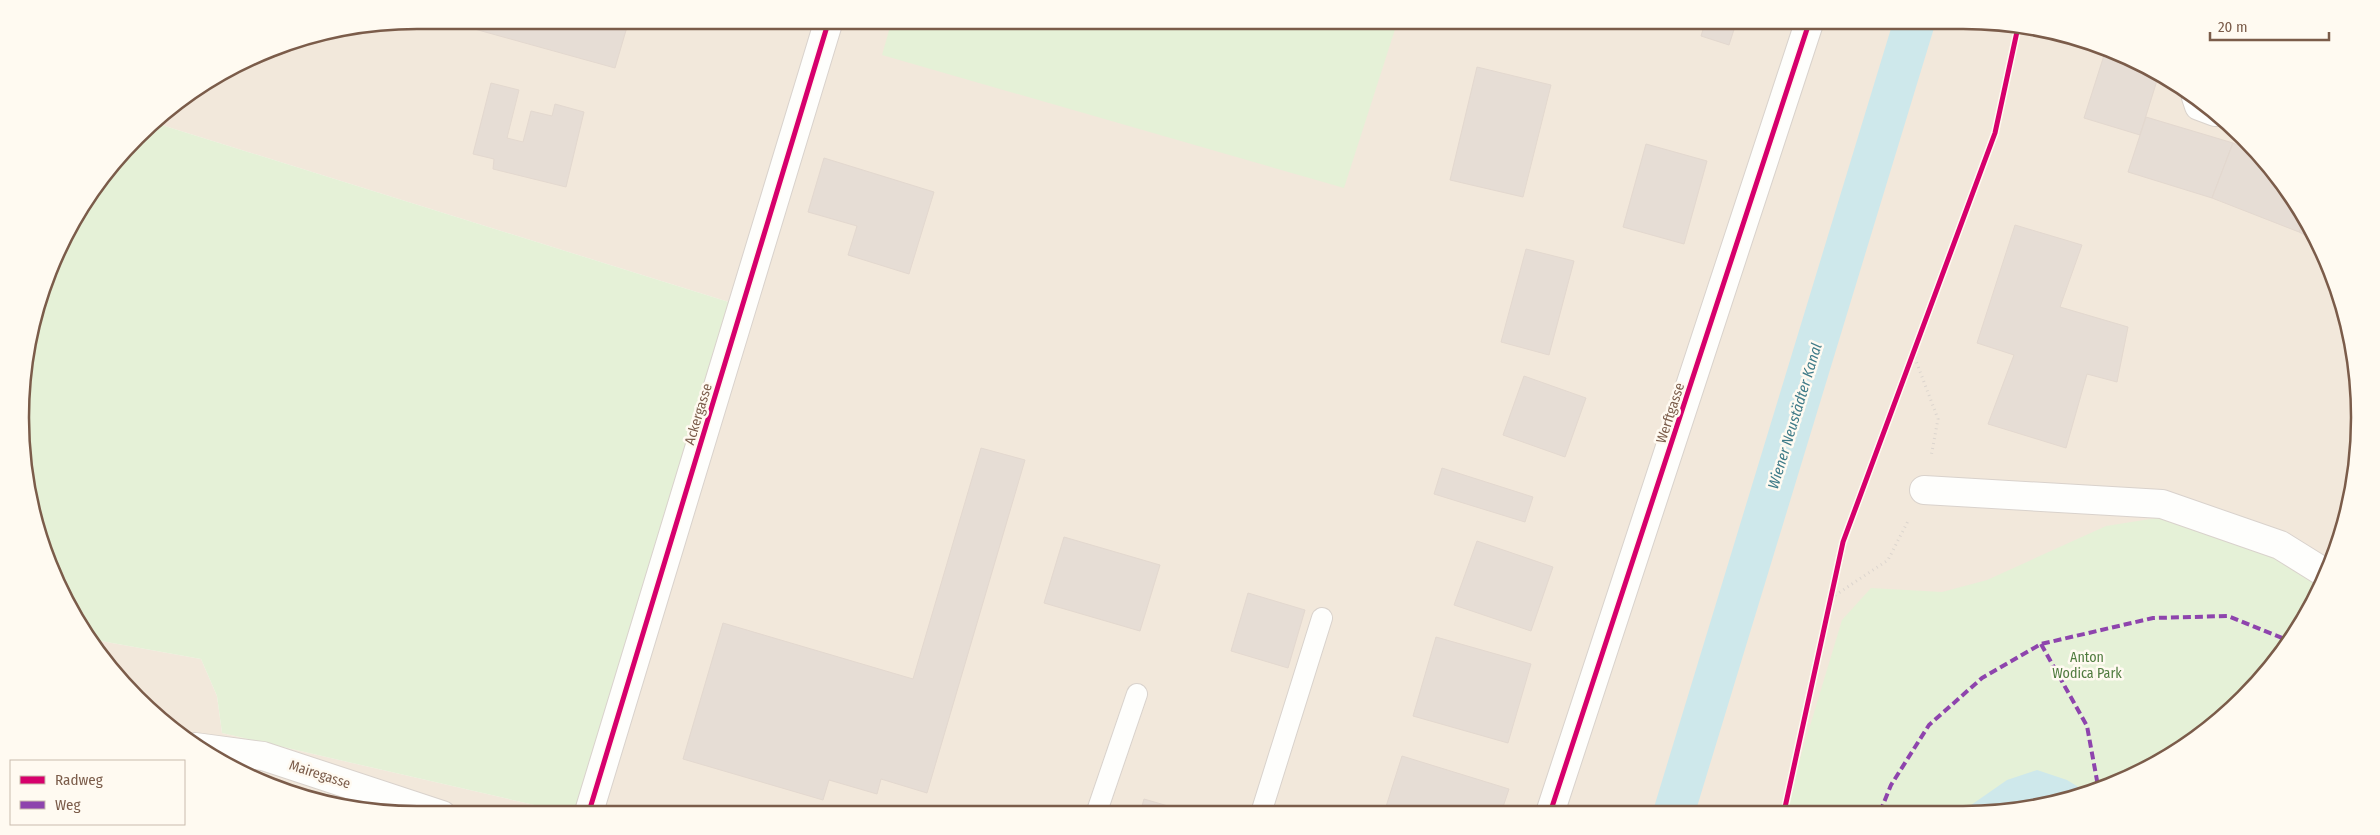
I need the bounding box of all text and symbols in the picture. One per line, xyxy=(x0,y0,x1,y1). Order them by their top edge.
scale bar xyxy=(2210,10,2329,42)
text: 20 m xyxy=(2218,18,2248,36)
water label: Wiener Neustädter Kanal xyxy=(1764,341,1826,491)
street label: Ackergasse xyxy=(681,381,716,447)
street label: Werftgasse xyxy=(1653,381,1688,446)
park label: Anton Wodica Park xyxy=(2052,649,2122,682)
street label: Mairegasse xyxy=(287,757,353,792)
legend xyxy=(10,760,185,825)
text: Radweg xyxy=(55,771,103,789)
text: Weg xyxy=(55,796,81,814)

